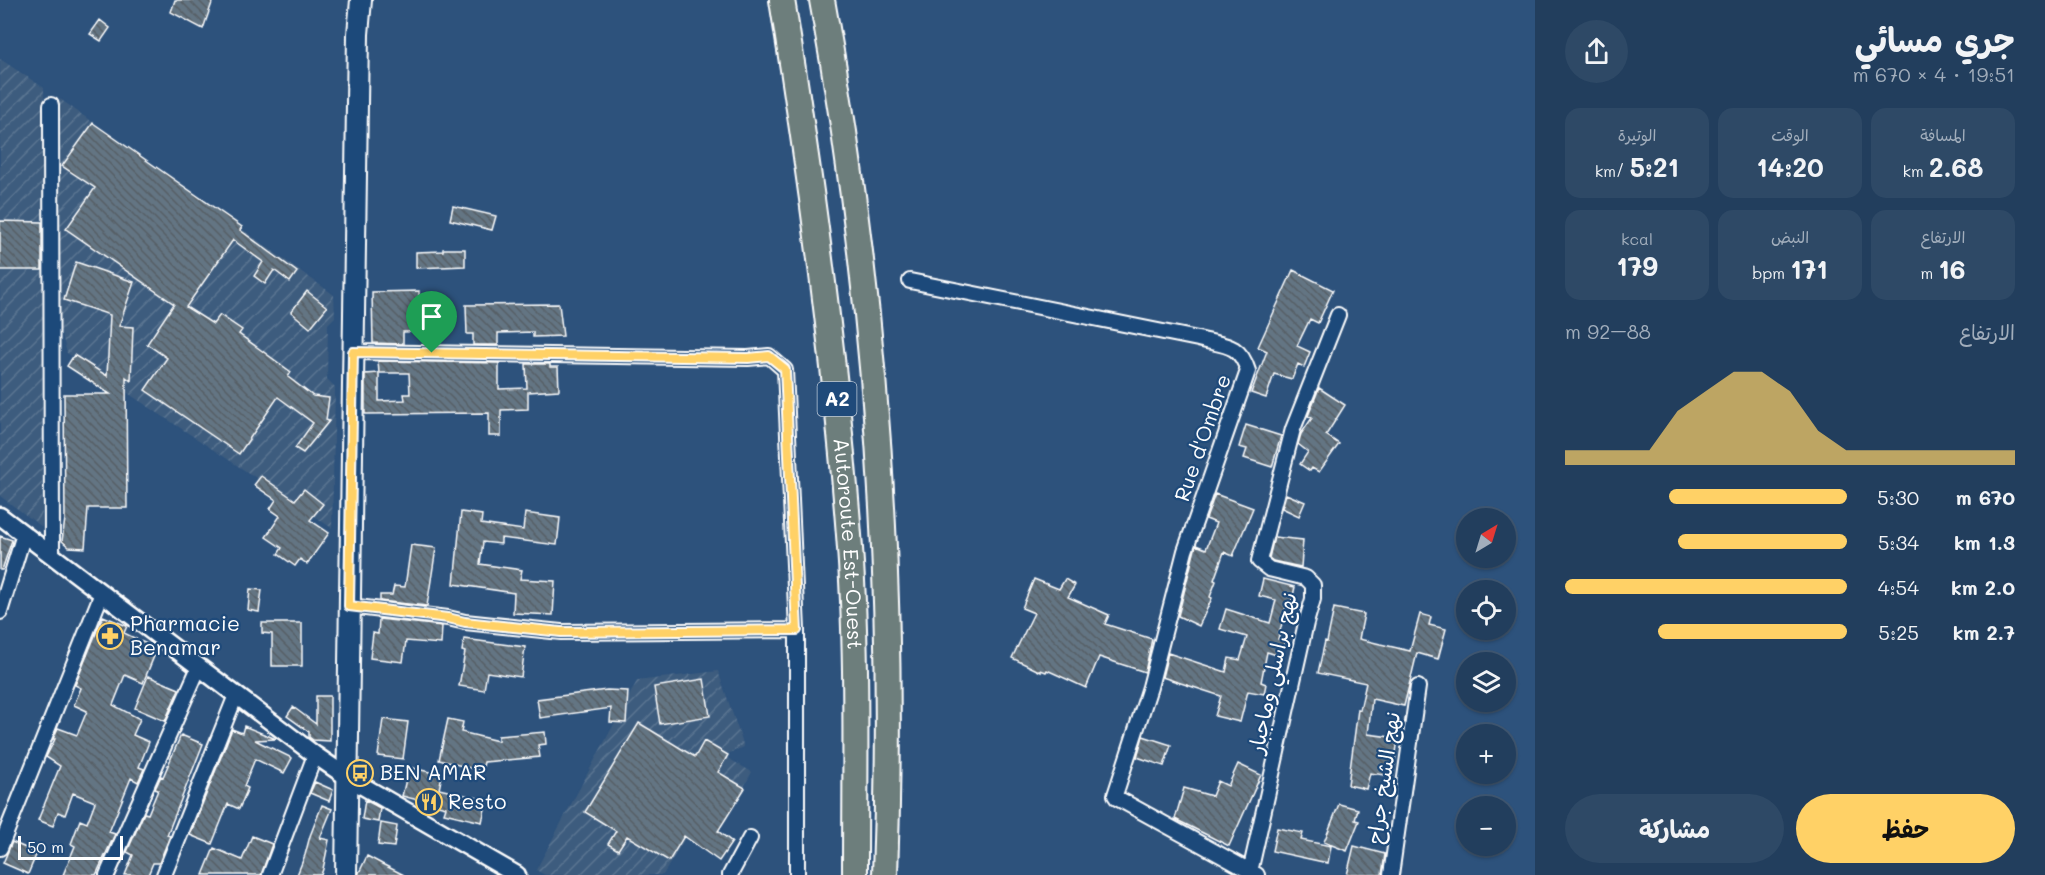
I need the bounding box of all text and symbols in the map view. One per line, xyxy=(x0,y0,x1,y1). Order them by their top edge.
text: جري مسائي xyxy=(1855,17,2015,60)
button: share xyxy=(1565,20,1628,83)
text: 19:51 · 4 × 670 m xyxy=(1853,61,2015,87)
text: الوتيرة xyxy=(1618,124,1656,145)
text: الوقت xyxy=(1771,124,1809,145)
text: المسافة xyxy=(1920,124,1966,145)
text: 5:21 xyxy=(1630,150,1679,184)
text: 14:20 xyxy=(1756,150,1824,184)
text: 2.68 xyxy=(1929,150,1983,184)
text: /km xyxy=(1595,160,1630,181)
text: km xyxy=(1903,160,1929,181)
text: النبض xyxy=(1771,226,1809,247)
text: الارتفاع xyxy=(1921,226,1965,247)
text: kcal xyxy=(1621,228,1653,249)
text: 179 xyxy=(1616,249,1658,283)
text: 171 xyxy=(1790,252,1828,286)
text: 16 xyxy=(1938,252,1966,286)
text: bpm xyxy=(1752,262,1790,283)
text: m xyxy=(1920,262,1938,283)
pin xyxy=(406,291,457,353)
icon: arrive xyxy=(415,300,448,333)
text: 88–92 m xyxy=(1565,318,1651,344)
text: الارتفاع xyxy=(1959,319,2015,345)
street label: Rue d'Ombre xyxy=(1167,370,1236,505)
road number: A2 xyxy=(818,382,856,416)
street label: Autoroute Est-Ouest xyxy=(829,436,870,650)
text: 5:30 xyxy=(1877,484,1919,510)
text: 670 m xyxy=(1956,484,2015,510)
north arrow xyxy=(1456,508,1516,568)
map controls xyxy=(1456,508,1516,856)
text: 5:34 xyxy=(1878,529,1919,555)
text: 1.3 km xyxy=(1954,529,2015,555)
text: 4:54 xyxy=(1878,574,1919,600)
text: 2.0 km xyxy=(1951,574,2015,600)
button: locate xyxy=(1456,580,1516,640)
street label: نهج براسلي وماجبار xyxy=(1241,590,1309,759)
place label: Pharmacie Benamar xyxy=(130,609,240,660)
text: 5:25 xyxy=(1878,619,1919,645)
text: 2.7 km xyxy=(1953,619,2015,645)
pharmacy icon: Pharmacie Benamar xyxy=(95,621,125,651)
button: layers xyxy=(1456,652,1516,712)
street label: نهج الشيخ جراح xyxy=(1360,710,1407,846)
button: + xyxy=(1456,724,1516,784)
bus stop icon: BEN AMAR xyxy=(345,758,375,788)
place label: BEN AMAR xyxy=(380,758,487,785)
restaurant icon: Resto xyxy=(414,787,444,817)
place label: Resto xyxy=(448,787,506,814)
button: مشاركة xyxy=(1565,794,1784,863)
button: حفظ xyxy=(1796,794,2015,863)
button: − xyxy=(1456,796,1516,856)
scale bar xyxy=(18,833,123,860)
text: 50 m xyxy=(27,836,64,857)

